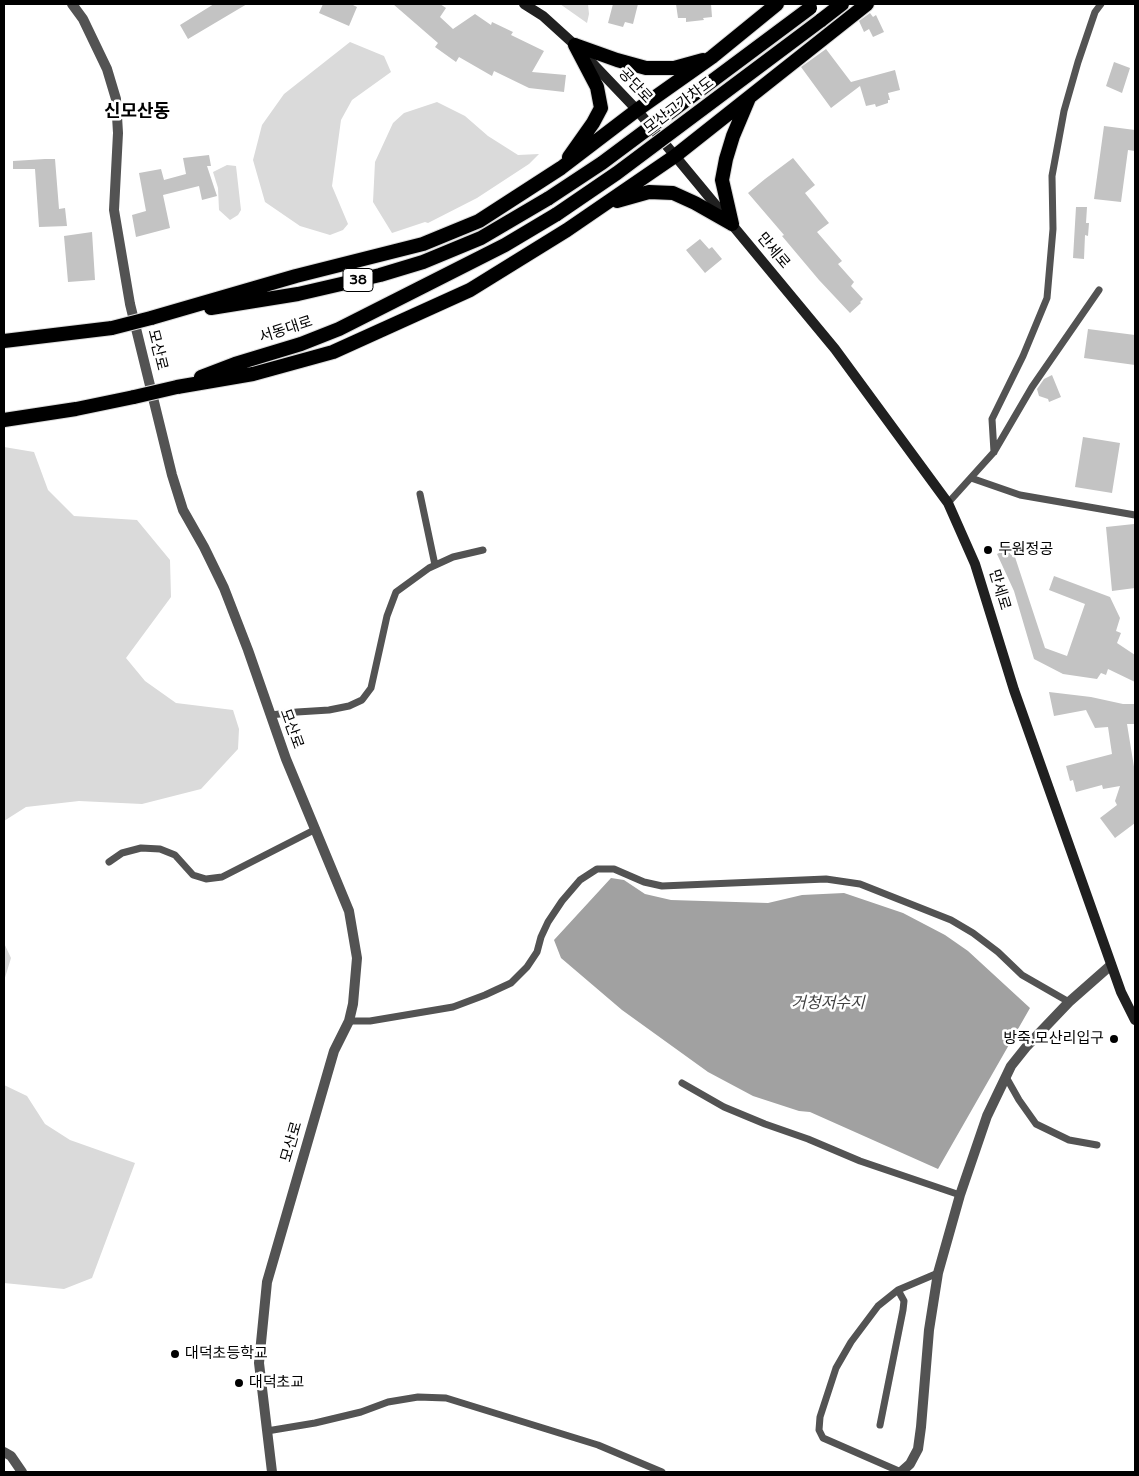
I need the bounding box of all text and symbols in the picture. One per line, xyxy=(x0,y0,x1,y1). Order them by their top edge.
street label: 공단로 xyxy=(614,65,656,107)
street label: 모산고가차도 xyxy=(641,74,717,138)
district label: 신모산동 xyxy=(104,101,170,123)
street label: 만세로 xyxy=(753,229,793,273)
road number: 38 xyxy=(343,268,373,292)
street label: 서동대로 xyxy=(257,313,315,347)
street label: 모산로 xyxy=(143,328,171,372)
place label: 두원정공 xyxy=(998,541,1053,559)
marker: 두원정공 xyxy=(982,544,994,556)
street label: 만세로 xyxy=(984,568,1014,612)
street label: 모산로 xyxy=(275,706,307,752)
water label: 거청저수지 xyxy=(791,994,865,1014)
place label: 방죽.모산리입구 xyxy=(1004,1030,1104,1048)
marker: 방죽.모산리입구 xyxy=(1108,1033,1120,1045)
street label: 모산로 xyxy=(278,1120,306,1164)
place label: 대덕초등학교 xyxy=(185,1345,268,1363)
marker: 대덕초등학교 xyxy=(169,1348,181,1360)
place label: 대덕초교 xyxy=(249,1374,304,1392)
marker: 대덕초교 xyxy=(233,1377,245,1389)

